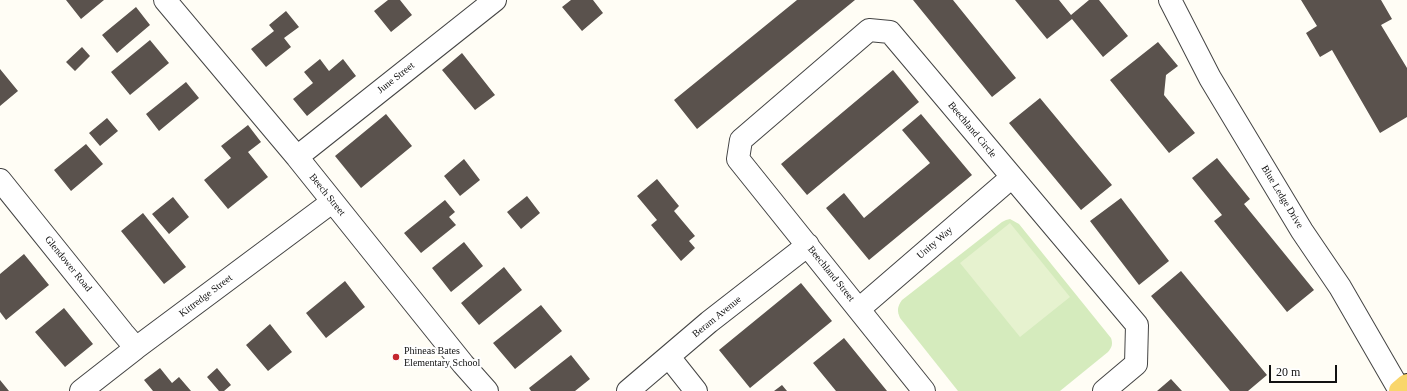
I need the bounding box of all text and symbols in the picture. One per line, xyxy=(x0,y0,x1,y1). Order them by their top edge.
street label: June Street xyxy=(375,60,417,96)
street label: Beechland Circle xyxy=(945,100,999,160)
street label: Blue Ledge Drive xyxy=(1258,163,1306,231)
street label: Beech Street xyxy=(306,171,348,219)
street label: Unity Way xyxy=(915,224,955,262)
street label: Glendower Road xyxy=(42,234,94,294)
street label: Beechland Street xyxy=(805,244,857,304)
street label: Kittredge Street xyxy=(177,272,235,320)
street label: Beram Avenue xyxy=(690,294,744,340)
place label: Phineas Bates Elementary School xyxy=(404,345,480,368)
marker: Phineas Bates Elementary School xyxy=(391,352,401,362)
scale bar xyxy=(1271,357,1339,383)
text: 20 m xyxy=(1276,365,1300,379)

